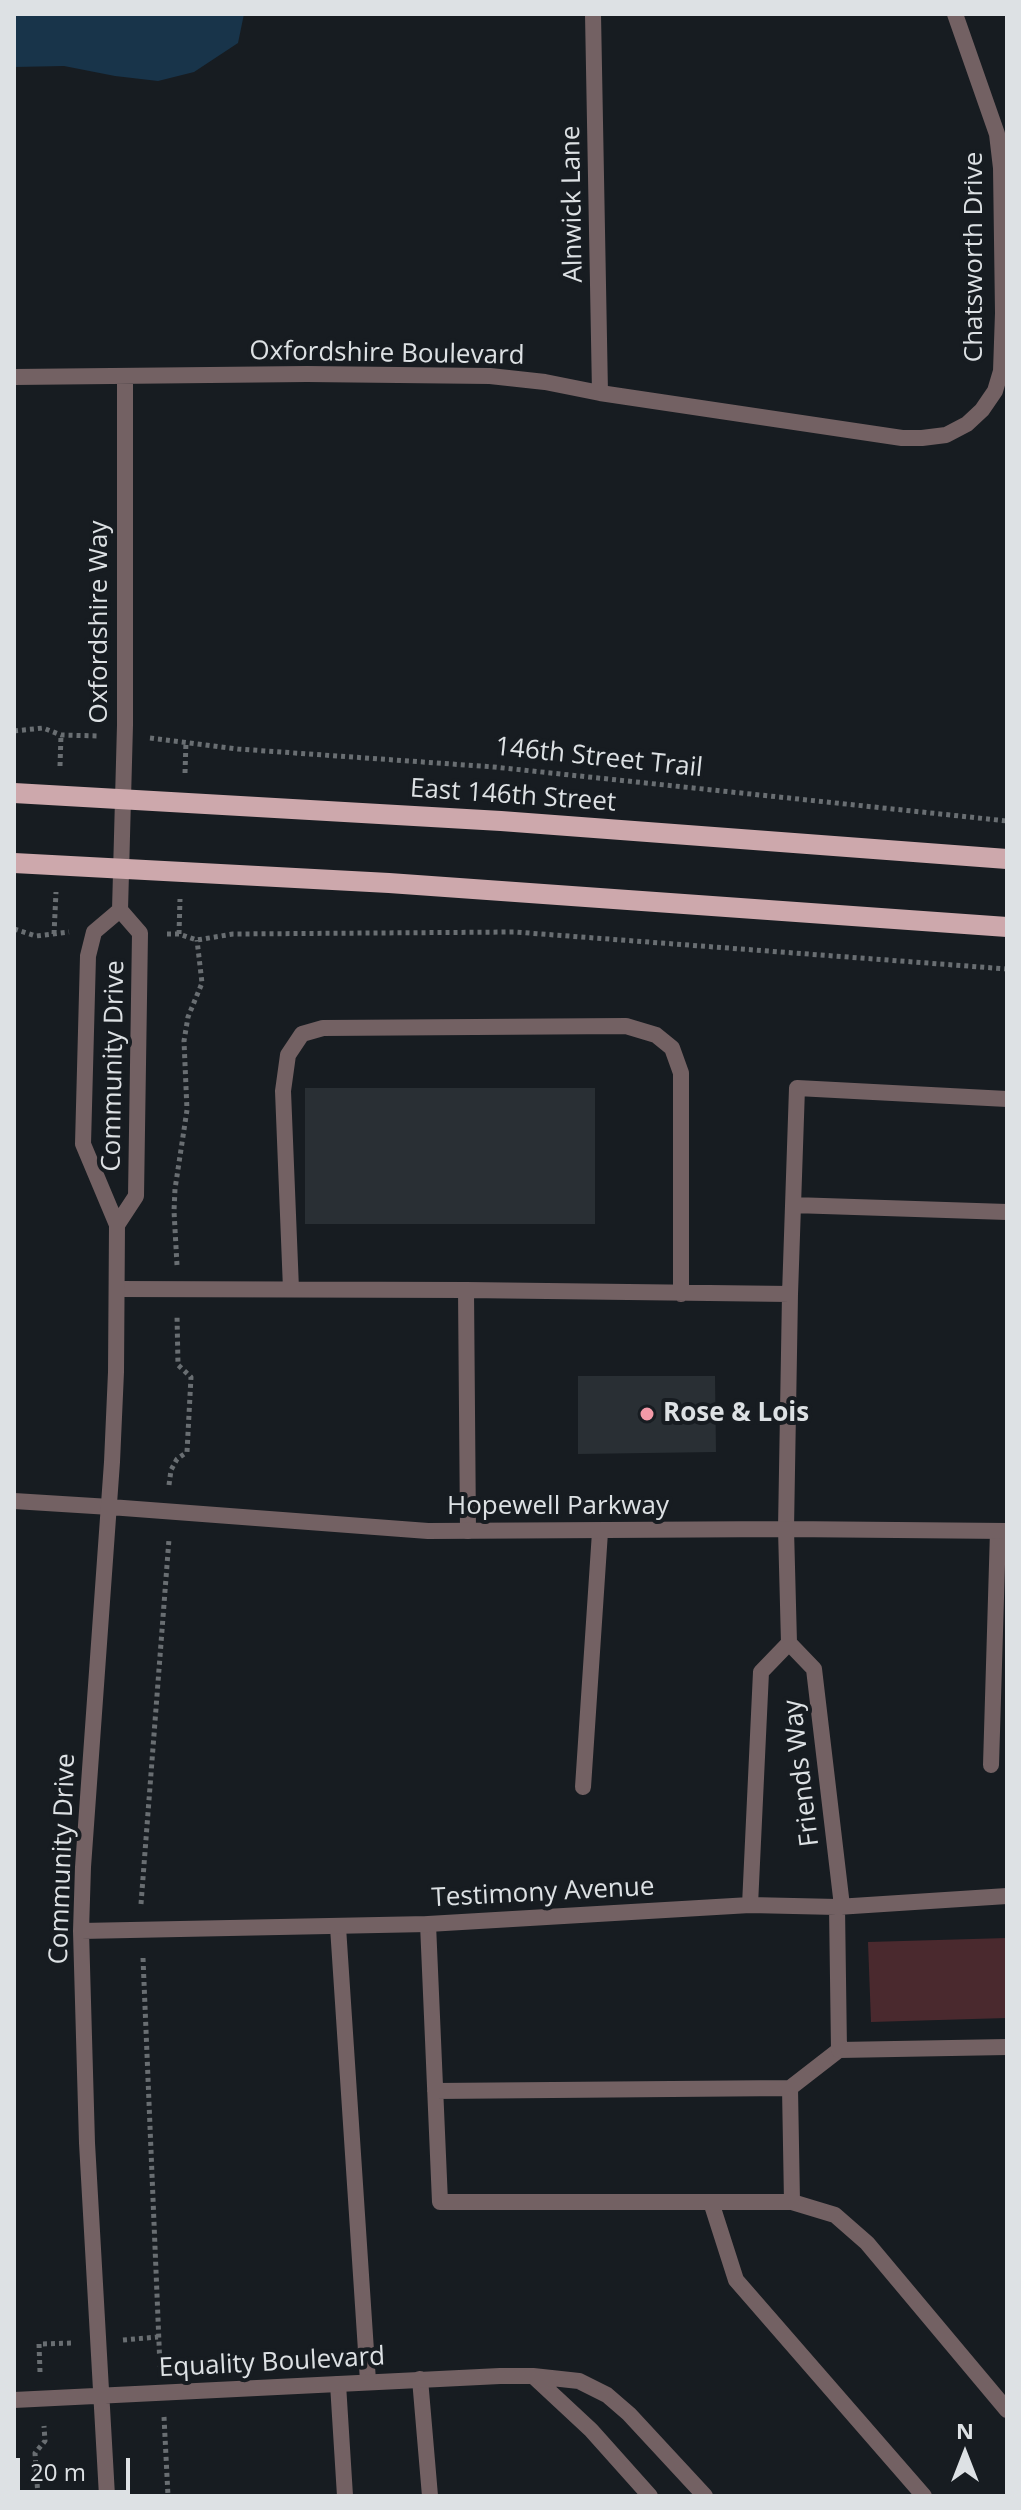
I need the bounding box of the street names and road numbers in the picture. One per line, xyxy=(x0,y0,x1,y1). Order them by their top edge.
street label: Alnwick Lane xyxy=(556,125,590,283)
street label: Chatsworth Drive xyxy=(959,152,991,362)
street label: Oxfordshire Boulevard xyxy=(249,336,525,372)
street label: Oxfordshire Way xyxy=(84,520,116,724)
street label: 146th Street Trail xyxy=(494,732,704,784)
street label: East 146th Street xyxy=(409,773,617,819)
street label: Community Drive xyxy=(97,960,131,1172)
street label: Hopewell Parkway xyxy=(447,1491,669,1523)
street label: Friends Way xyxy=(778,1698,826,1848)
street label: Community Drive xyxy=(44,1753,82,1965)
street label: Testimony Avenue xyxy=(431,1872,655,1914)
street label: Equality Boulevard xyxy=(158,2341,386,2385)

